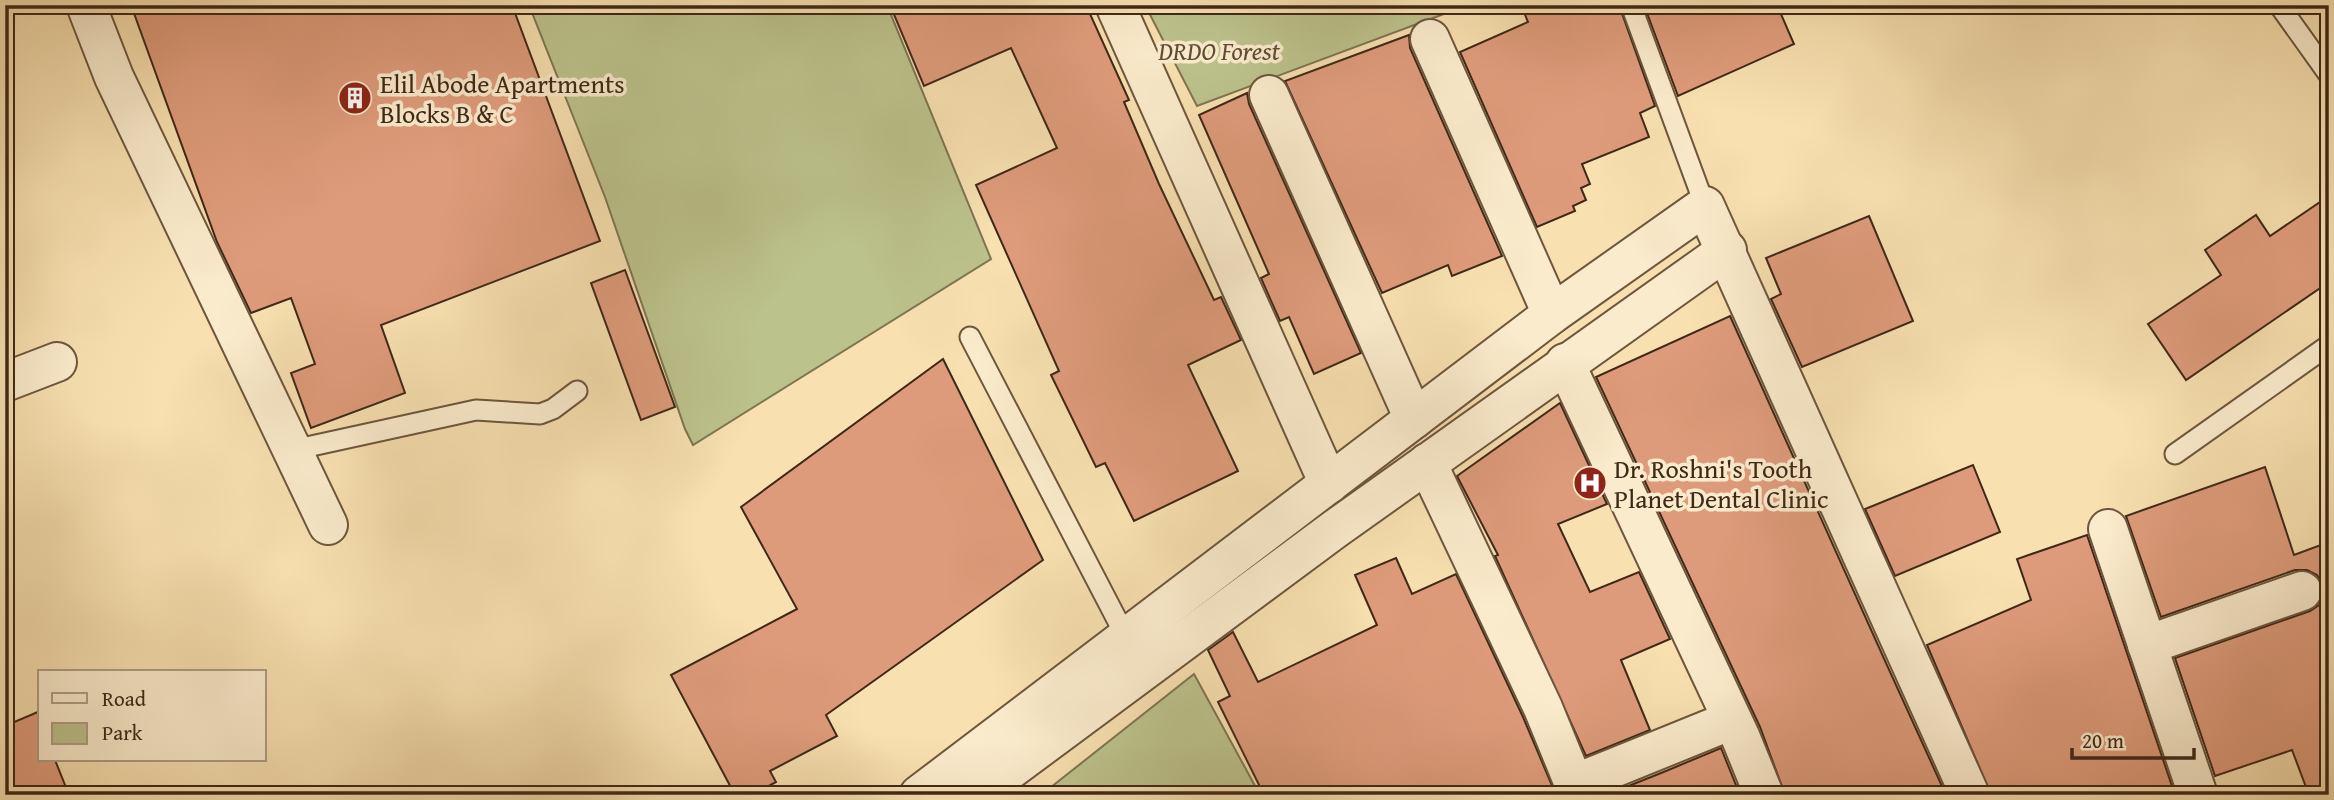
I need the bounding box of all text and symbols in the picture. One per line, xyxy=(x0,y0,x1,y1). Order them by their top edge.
park label: DRDO Forest xyxy=(1157,31,1281,70)
place label: Elil Abode Apartments Blocks B & C xyxy=(380,64,625,133)
building icon: Elil Abode Apartments Blocks B & C xyxy=(336,79,374,117)
place label: Dr. Roshni's Tooth Planet Dental Clinic xyxy=(1614,449,1829,518)
hospital icon: Dr. Roshni's Tooth Planet Dental Clinic xyxy=(1571,464,1609,502)
legend xyxy=(38,670,266,762)
text: Road xyxy=(102,683,147,714)
scale bar xyxy=(2072,716,2194,760)
text: Park xyxy=(102,717,143,748)
text: 20 m xyxy=(2082,725,2124,756)

